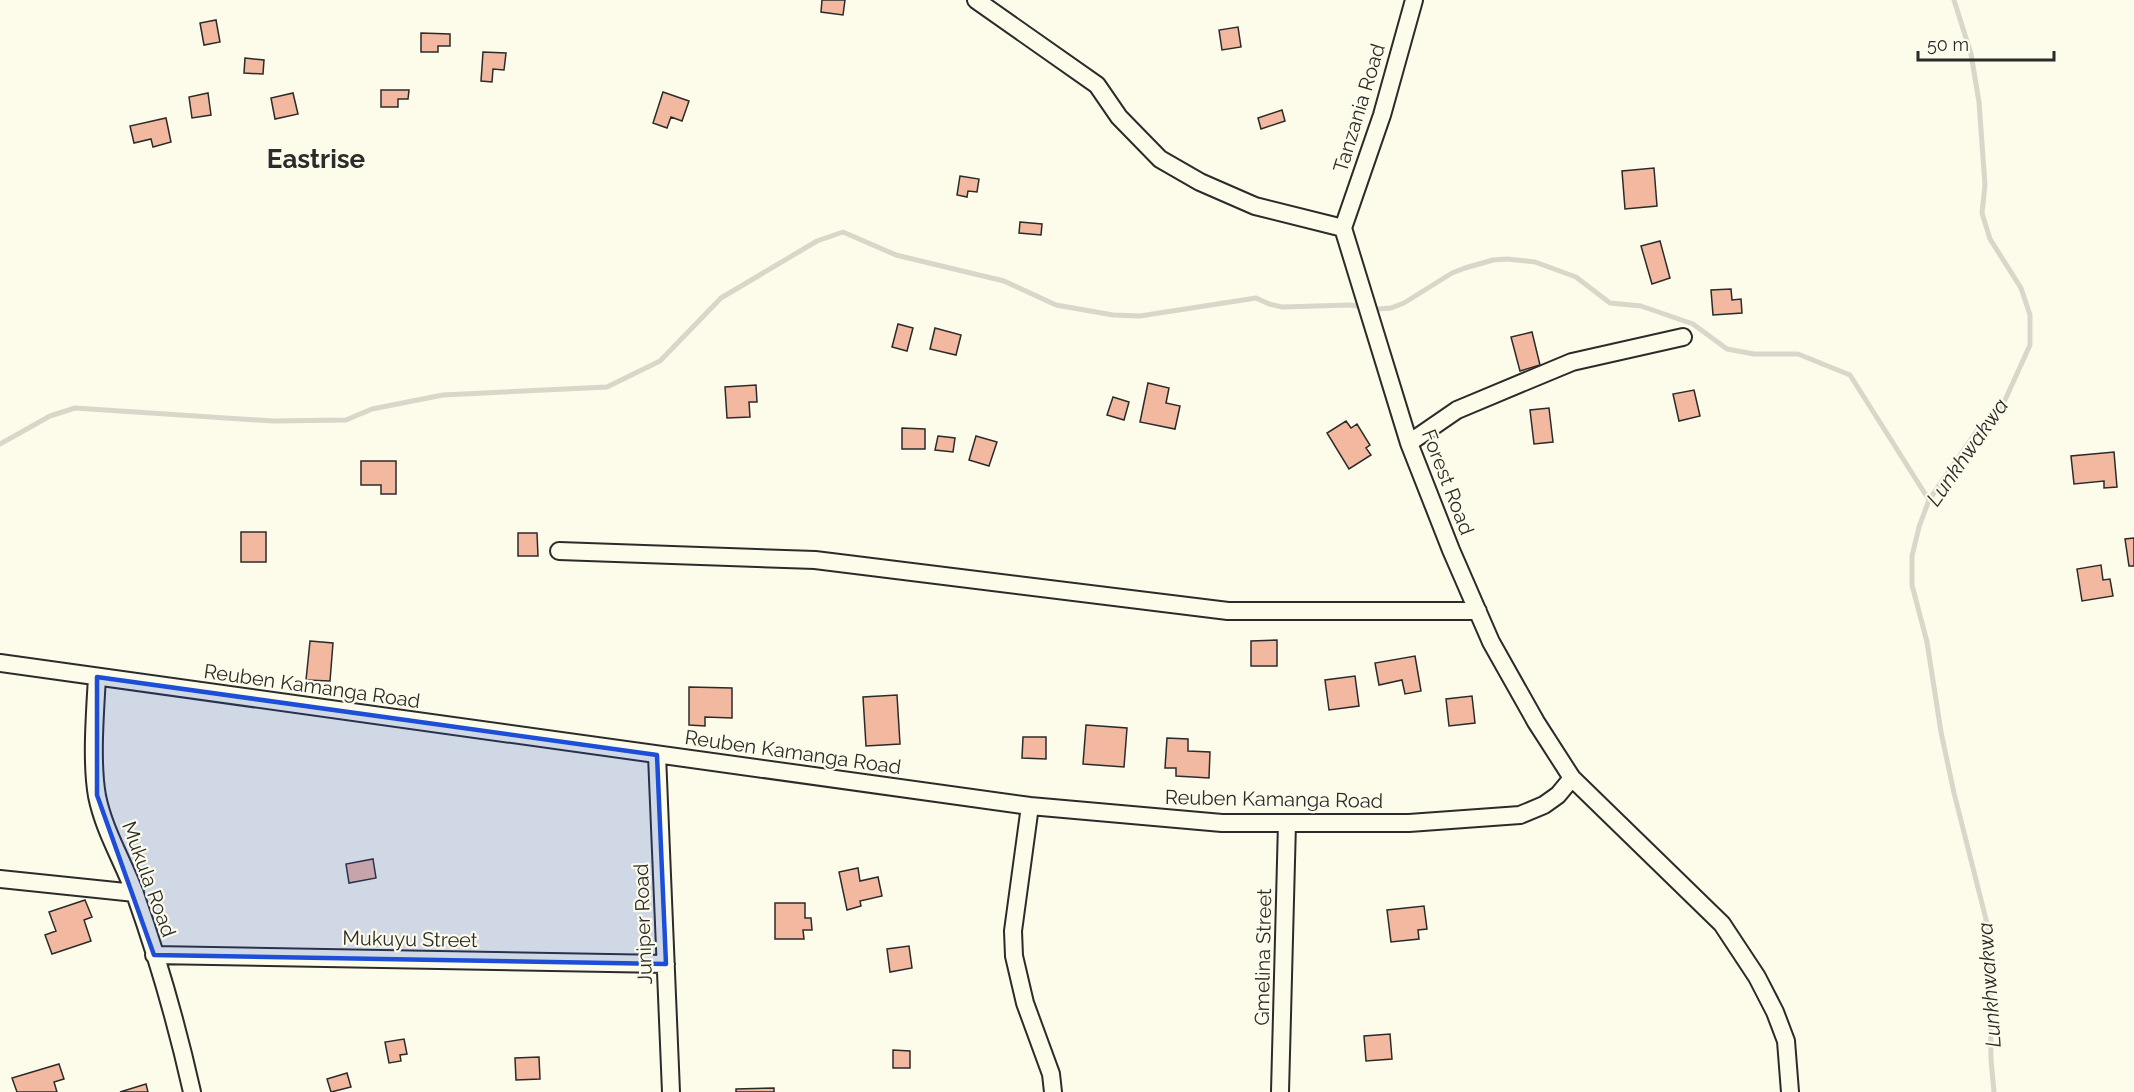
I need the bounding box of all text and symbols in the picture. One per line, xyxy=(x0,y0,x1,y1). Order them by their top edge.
scale bar xyxy=(1918,24,2054,62)
text: 50 m xyxy=(1927,34,1969,55)
street label: Tanzania Road xyxy=(1328,41,1390,175)
district label: Eastrise xyxy=(267,144,366,174)
water label: Lunkhwakwa xyxy=(1921,393,2013,511)
street label: Forest Road xyxy=(1417,426,1479,538)
street label: Reuben Kamanga Road xyxy=(202,659,422,713)
street label: Reuben Kamanga Road xyxy=(683,725,903,779)
street label: Reuben Kamanga Road xyxy=(1165,785,1383,813)
street label: Mukula Road xyxy=(117,818,181,940)
street label: Juniper Road xyxy=(629,863,657,985)
street label: Gmelina Street xyxy=(1250,888,1276,1026)
water label: Lunkhwakwa xyxy=(1972,922,2006,1048)
street label: Mukuyu Street xyxy=(342,926,478,952)

